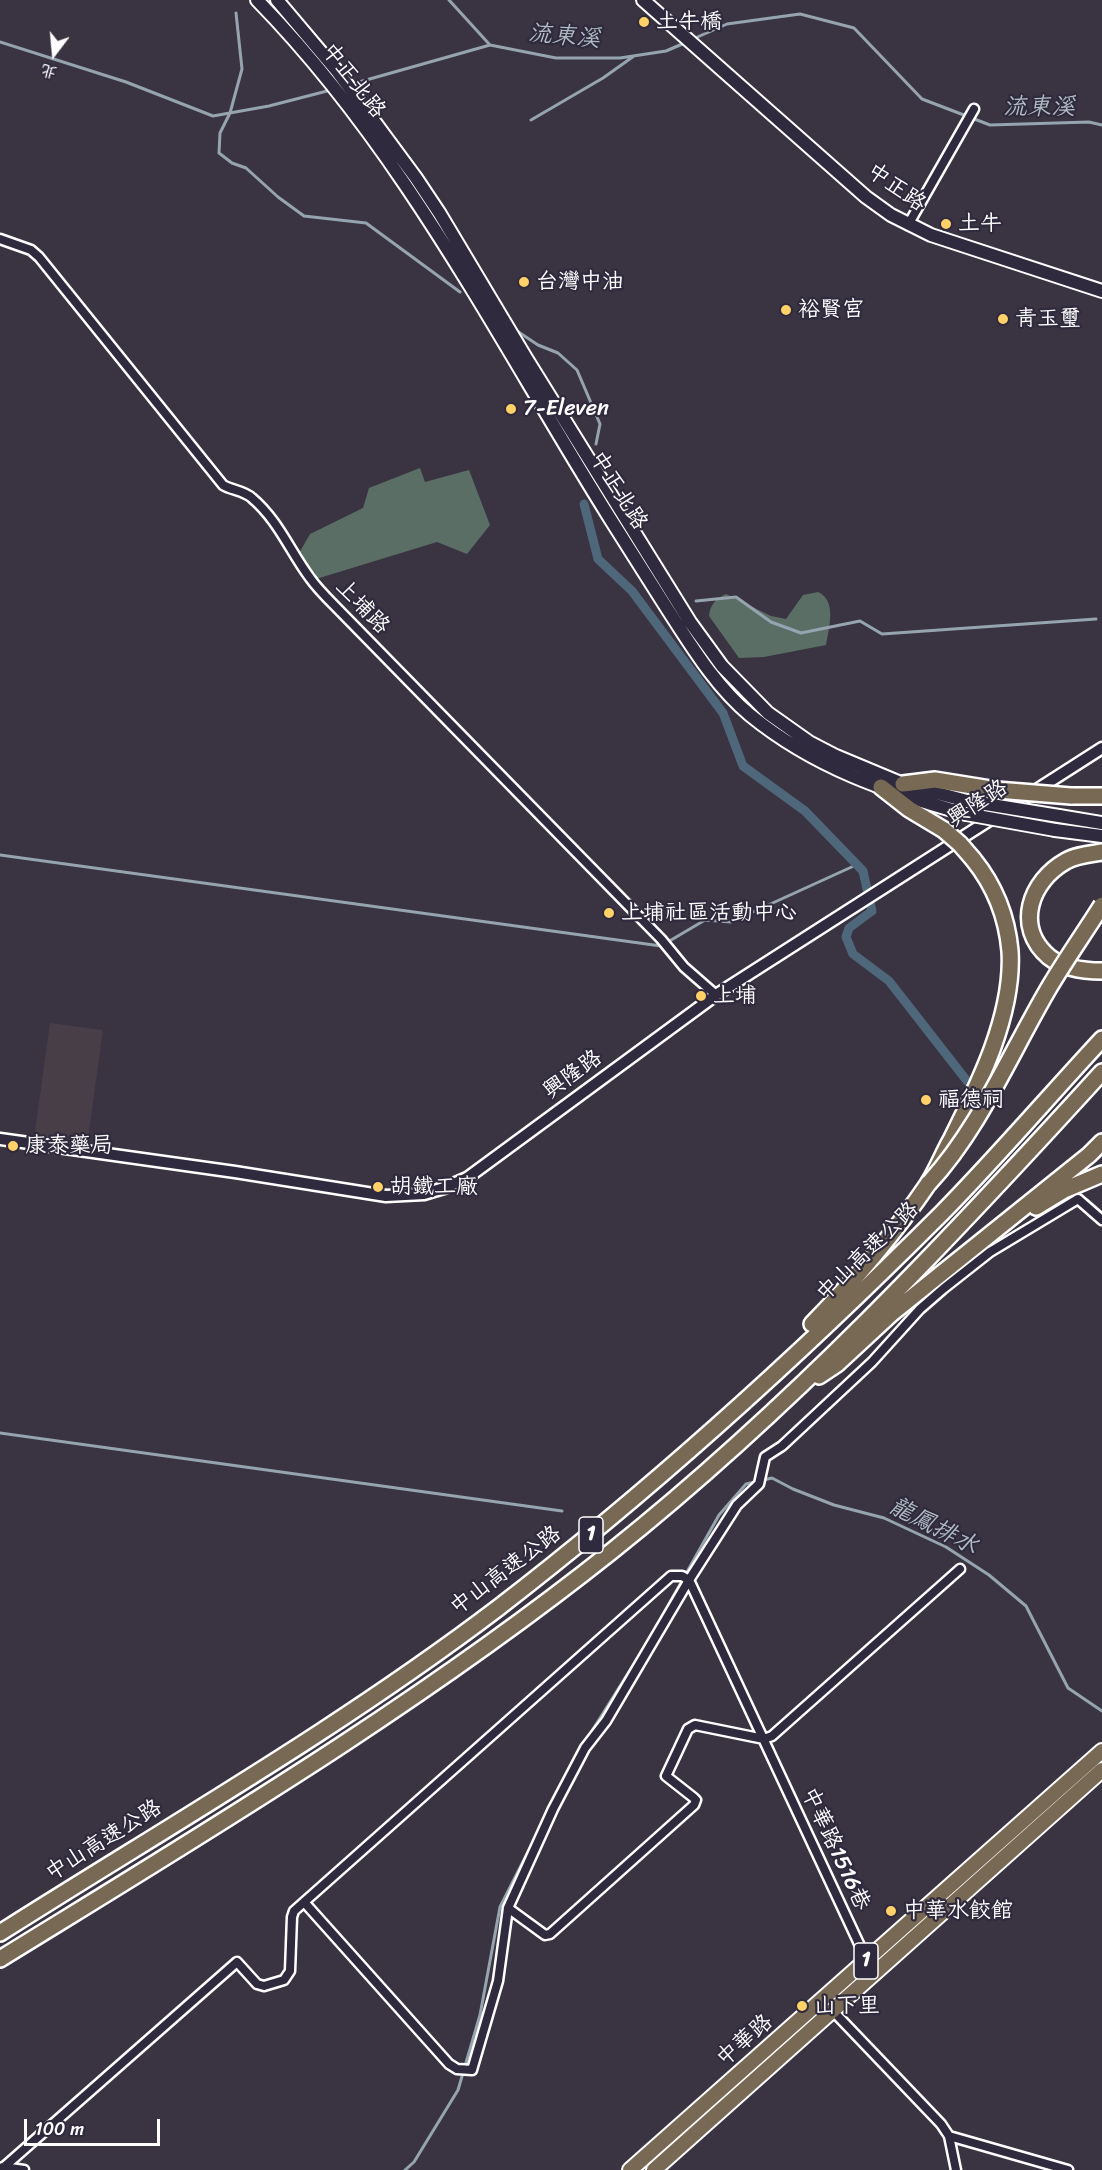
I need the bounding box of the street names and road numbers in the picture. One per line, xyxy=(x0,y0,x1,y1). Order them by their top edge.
street label: 中正北路 xyxy=(316,38,390,124)
street label: 中正路 xyxy=(861,158,931,218)
street label: 中正北路 xyxy=(583,447,653,535)
street label: 上埔路 xyxy=(330,574,394,640)
street label: 興隆路 xyxy=(943,775,1013,833)
street label: 興隆路 xyxy=(539,1045,607,1105)
street label: 中山高速公路 xyxy=(811,1197,925,1307)
road number: 1 xyxy=(579,1517,603,1553)
street label: 中山高速公路 xyxy=(445,1521,567,1621)
street label: 中華路1516巷 xyxy=(795,1783,875,1915)
street label: 中山高速公路 xyxy=(41,1795,167,1887)
road number: 1 xyxy=(854,1943,878,1979)
street label: 中華路 xyxy=(711,2009,779,2073)

